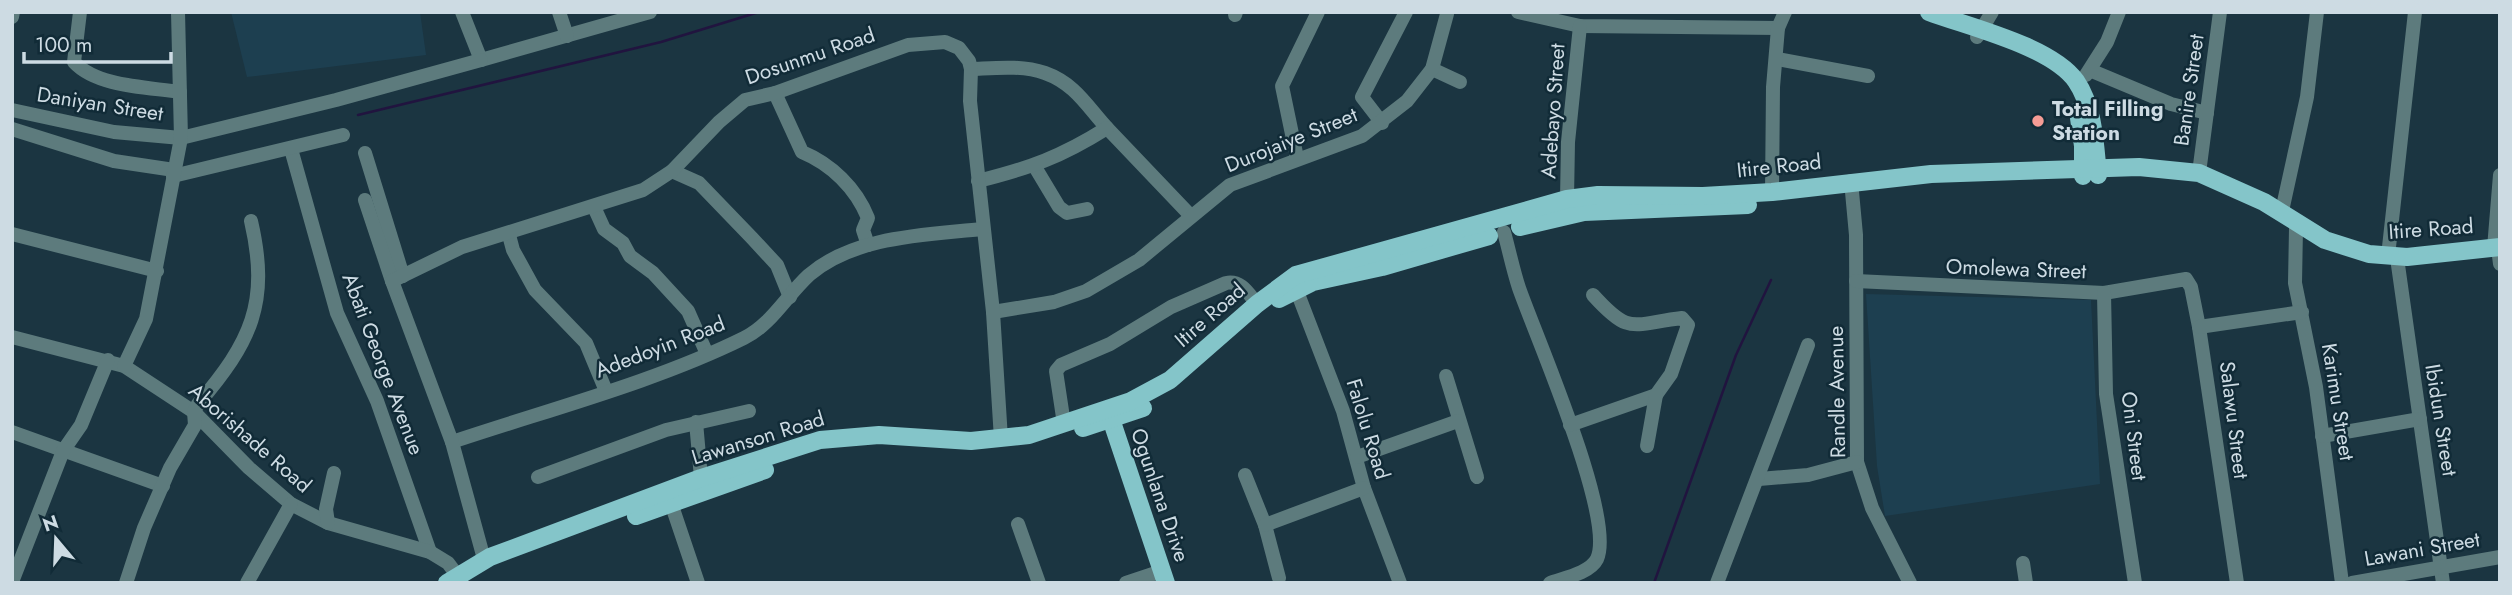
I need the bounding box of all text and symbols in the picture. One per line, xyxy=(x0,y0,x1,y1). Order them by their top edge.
street label: Dosunmu Road xyxy=(741,20,879,92)
scale bar xyxy=(24,21,172,65)
text: 100 m xyxy=(35,30,92,60)
street label: Banire Street xyxy=(2166,32,2212,148)
street label: Adebayo Street xyxy=(1533,42,1573,180)
street label: Daniyan Street xyxy=(35,79,165,129)
place label: Total Filling Station xyxy=(2052,94,2163,148)
street label: Durojaiye Street xyxy=(1220,100,1362,180)
marker: Total Filling Station xyxy=(2030,113,2046,129)
street label: Itire Road xyxy=(1735,147,1823,185)
street label: Itire Road xyxy=(2388,211,2474,247)
street label: Omolewa Street xyxy=(1945,252,2087,286)
street label: Abati George Avenue xyxy=(334,269,432,459)
street label: Itire Road xyxy=(1168,276,1252,354)
street label: Adedoyin Road xyxy=(591,308,729,386)
street label: Randle Avenue xyxy=(1821,325,1853,458)
street label: Karimu Street xyxy=(2314,341,2362,463)
street label: Salawu Street xyxy=(2212,360,2256,480)
street label: Ibidun Street xyxy=(2417,362,2465,478)
street label: Falolu Road xyxy=(1338,375,1398,483)
street label: Aborishade Road xyxy=(182,376,318,500)
street label: Oni Street xyxy=(2114,390,2154,482)
street label: Lawanson Road xyxy=(688,404,828,472)
street label: Ogunlana Drive xyxy=(1123,424,1197,566)
north arrow xyxy=(21,504,91,574)
text: N xyxy=(39,508,62,539)
street label: Lawani Street xyxy=(2362,524,2482,574)

